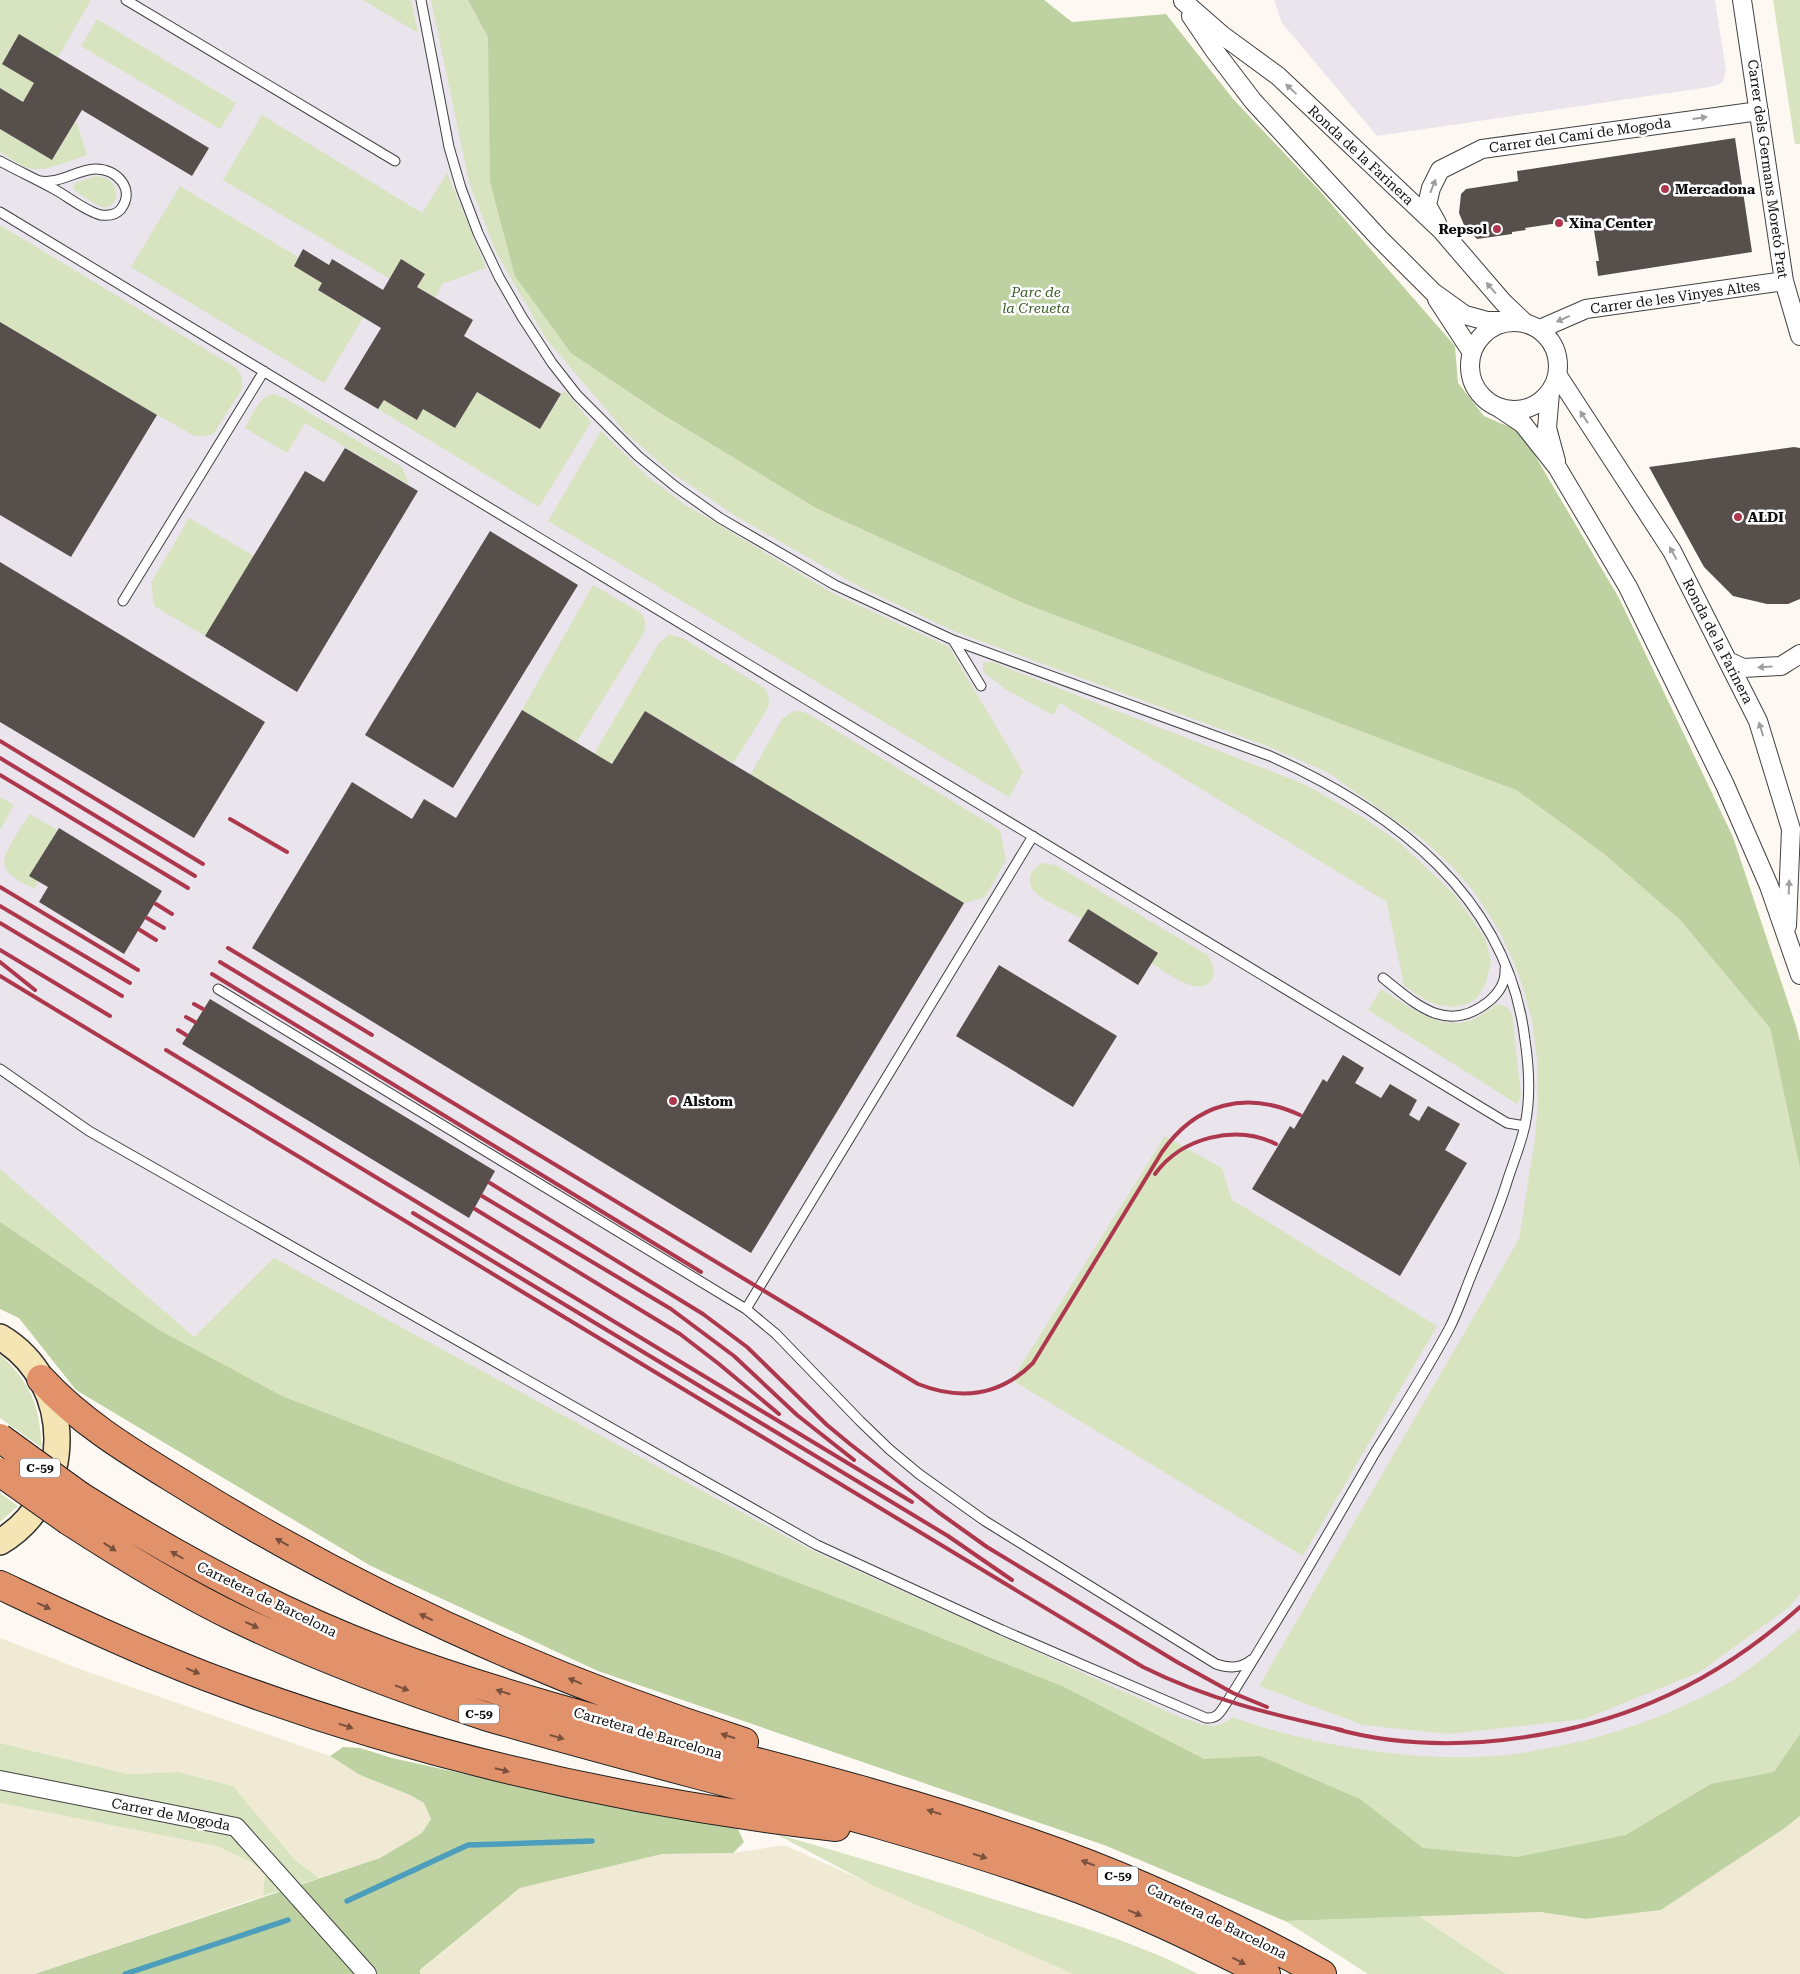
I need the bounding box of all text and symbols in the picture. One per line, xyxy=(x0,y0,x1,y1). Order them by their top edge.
street label: Carrer dels Germans Moretó Prat xyxy=(1745,59,1791,279)
one-way arrow xyxy=(1285,83,1297,95)
street label: Ronda de la Farinera xyxy=(1305,102,1417,208)
street label: Carrer del Camí de Mogoda xyxy=(1488,114,1672,156)
one-way arrow xyxy=(1693,114,1709,122)
one-way arrow xyxy=(1429,178,1437,193)
place label: Mercadona xyxy=(1675,181,1756,197)
marker: Mercadona xyxy=(1659,183,1671,195)
place label: Xina Center xyxy=(1569,215,1653,231)
marker: Xina Center xyxy=(1553,217,1565,229)
place label: Repsol xyxy=(1438,221,1487,237)
marker: Repsol xyxy=(1491,223,1503,235)
street label: Carrer de les Vinyes Altes xyxy=(1589,277,1761,317)
one-way arrow xyxy=(1485,283,1497,295)
park label: Parc de la Creueta xyxy=(1002,284,1070,316)
one-way arrow xyxy=(1556,316,1570,324)
one-way arrow xyxy=(1580,410,1589,423)
place label: ALDI xyxy=(1748,509,1784,525)
marker: ALDI xyxy=(1732,511,1744,523)
one-way arrow xyxy=(1669,545,1677,560)
street label: Ronda de la Farinera xyxy=(1679,576,1757,707)
one-way arrow xyxy=(1757,663,1773,671)
one-way arrow xyxy=(1756,722,1764,737)
one-way arrow xyxy=(1785,879,1793,895)
place label: Alstom xyxy=(683,1093,734,1109)
marker: Alstom xyxy=(667,1095,679,1107)
road number: C-59 xyxy=(20,1459,60,1478)
one-way arrow xyxy=(275,1537,289,1546)
one-way arrow xyxy=(103,1543,117,1552)
one-way arrow xyxy=(170,1550,183,1559)
street label: Carretera de Barcelona xyxy=(194,1558,340,1640)
one-way arrow xyxy=(37,1602,51,1610)
one-way arrow xyxy=(419,1613,433,1621)
one-way arrow xyxy=(245,1621,260,1630)
one-way arrow xyxy=(186,1668,200,1676)
one-way arrow xyxy=(567,1677,582,1685)
one-way arrow xyxy=(395,1685,410,1692)
one-way arrow xyxy=(496,1688,511,1695)
street label: Carretera de Barcelona xyxy=(572,1704,725,1762)
road number: C-59 xyxy=(459,1705,499,1724)
one-way arrow xyxy=(339,1722,354,1730)
one-way arrow xyxy=(720,1732,735,1740)
one-way arrow xyxy=(550,1733,565,1741)
one-way arrow xyxy=(495,1766,510,1774)
street label: Carrer de Mogoda xyxy=(110,1795,232,1833)
one-way arrow xyxy=(926,1807,941,1815)
one-way arrow xyxy=(973,1853,988,1861)
one-way arrow xyxy=(1081,1859,1095,1867)
road number: C-59 xyxy=(1098,1866,1138,1885)
street label: Carretera de Barcelona xyxy=(1144,1880,1290,1962)
one-way arrow xyxy=(1128,1909,1142,1917)
one-way arrow xyxy=(1232,1957,1247,1965)

